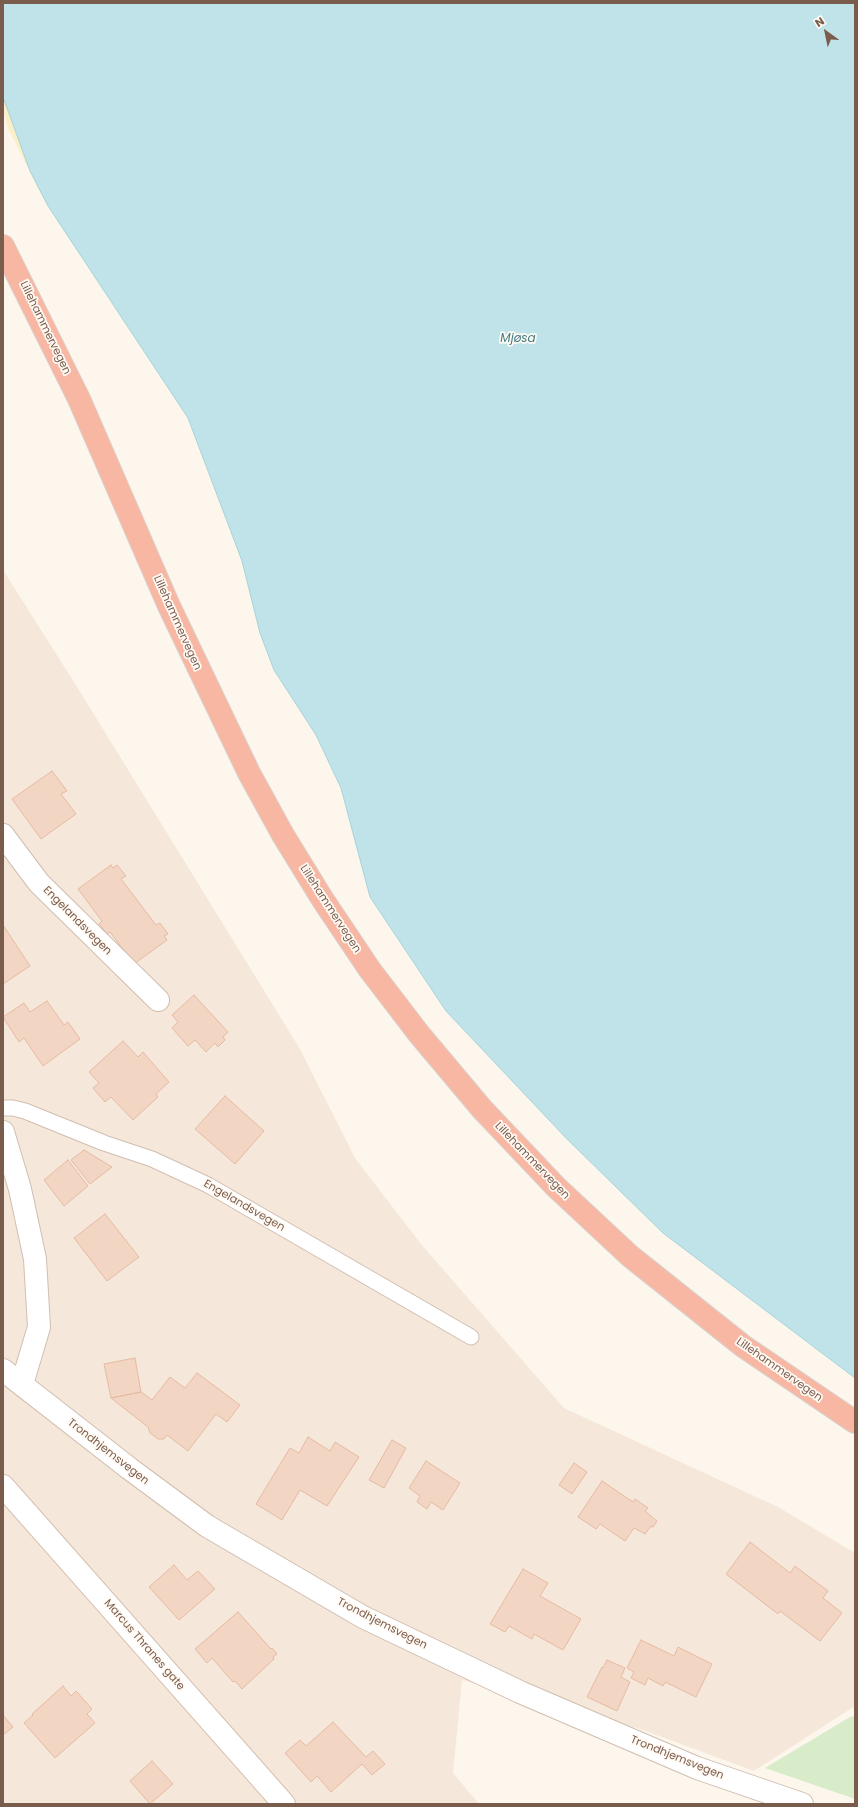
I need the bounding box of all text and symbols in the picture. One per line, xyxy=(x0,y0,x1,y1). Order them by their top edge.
north arrow xyxy=(806,12,846,52)
text: N xyxy=(812,13,827,31)
street label: Lillehammervegen xyxy=(17,279,73,377)
water label: Mjøsa xyxy=(500,332,536,346)
street label: Lillehammervegen xyxy=(150,574,204,672)
street label: Lillehammervegen xyxy=(297,863,363,955)
street label: Engelandsvegen xyxy=(40,884,114,958)
street label: Lillehammervegen xyxy=(492,1120,572,1202)
street label: Engelandsvegen xyxy=(201,1177,287,1235)
street label: Lillehammervegen xyxy=(733,1335,825,1405)
street label: Trondhjemsvegen xyxy=(65,1416,151,1488)
street label: Trondhjemsvegen xyxy=(335,1596,429,1652)
street label: Marcus Thranes gate xyxy=(101,1597,187,1693)
street label: Trondhjemsvegen xyxy=(628,1733,726,1783)

